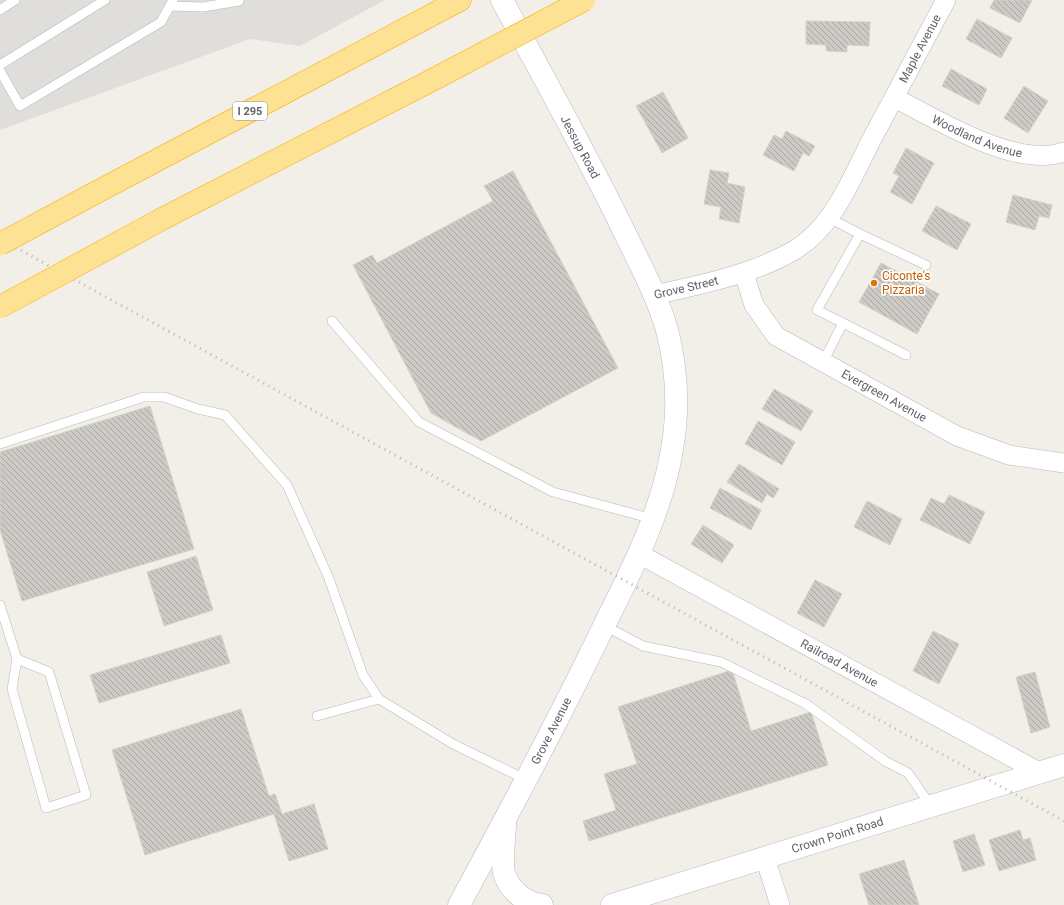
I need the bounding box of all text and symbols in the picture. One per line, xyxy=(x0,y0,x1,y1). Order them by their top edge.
street label: Maple Avenue xyxy=(896,12,944,85)
road number: I 295 xyxy=(233,102,267,120)
street label: Woodland Avenue xyxy=(930,112,1023,160)
street label: Jessup Road xyxy=(558,113,602,181)
place label: Ciconte's Pizzaria xyxy=(882,269,931,297)
street label: Grove Street xyxy=(653,273,720,302)
marker: Ciconte's Pizzaria xyxy=(869,278,879,288)
street label: Evergreen Avenue xyxy=(839,367,929,425)
street label: Railroad Avenue xyxy=(798,636,880,690)
street label: Grove Avenue xyxy=(528,695,574,767)
street label: Crown Point Road xyxy=(790,814,885,856)

